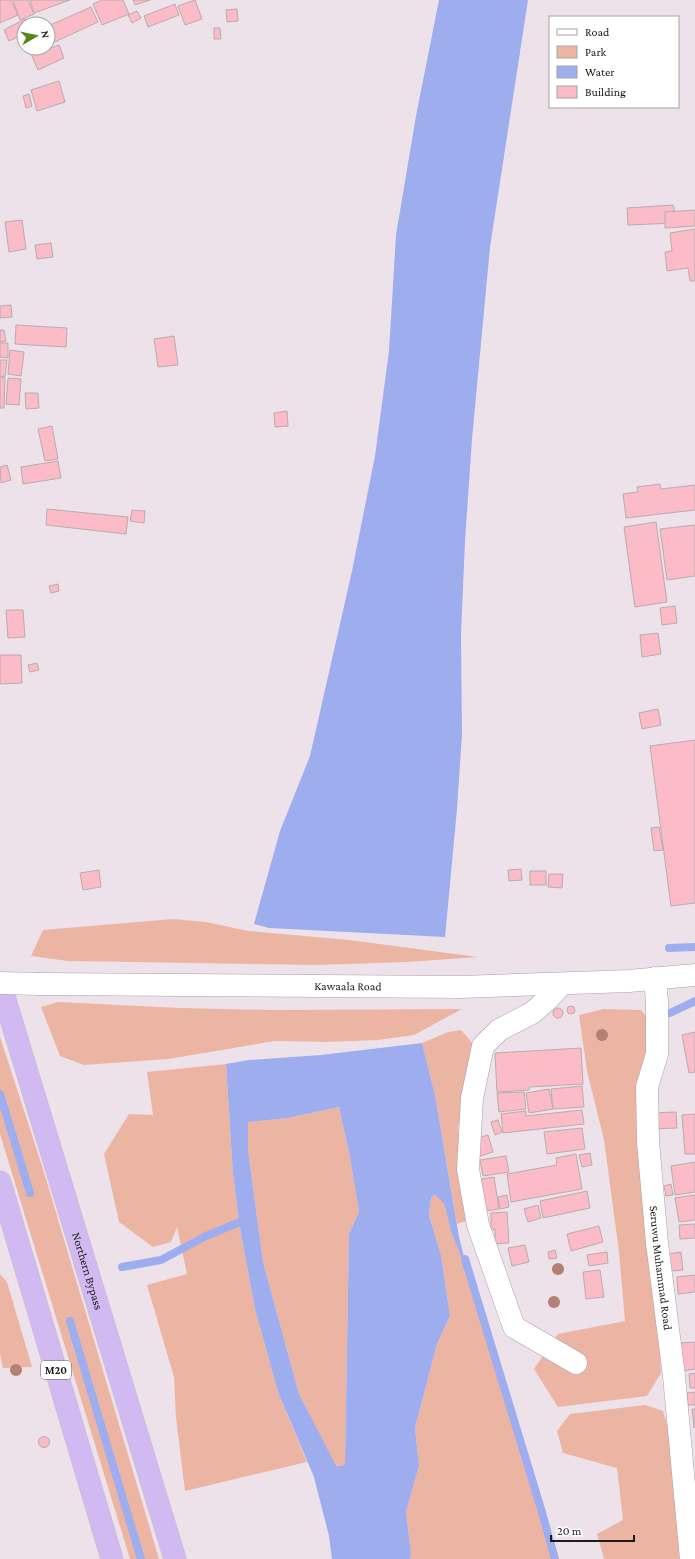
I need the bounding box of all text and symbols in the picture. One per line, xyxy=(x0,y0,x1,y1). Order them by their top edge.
north arrow xyxy=(16,16,56,56)
legend xyxy=(549,16,679,108)
text: Road xyxy=(585,25,610,39)
text: N xyxy=(39,30,52,40)
text: Park xyxy=(585,45,607,59)
text: Water xyxy=(585,65,615,79)
text: Building xyxy=(585,85,626,99)
street label: Kawaala Road xyxy=(314,979,382,993)
street label: Seruwu Muhammad Road xyxy=(647,1205,675,1331)
street label: Northern Bypass xyxy=(69,1231,106,1312)
road number: M20 xyxy=(41,1361,71,1379)
scale bar xyxy=(551,1517,634,1543)
text: 20 m xyxy=(557,1524,582,1538)

